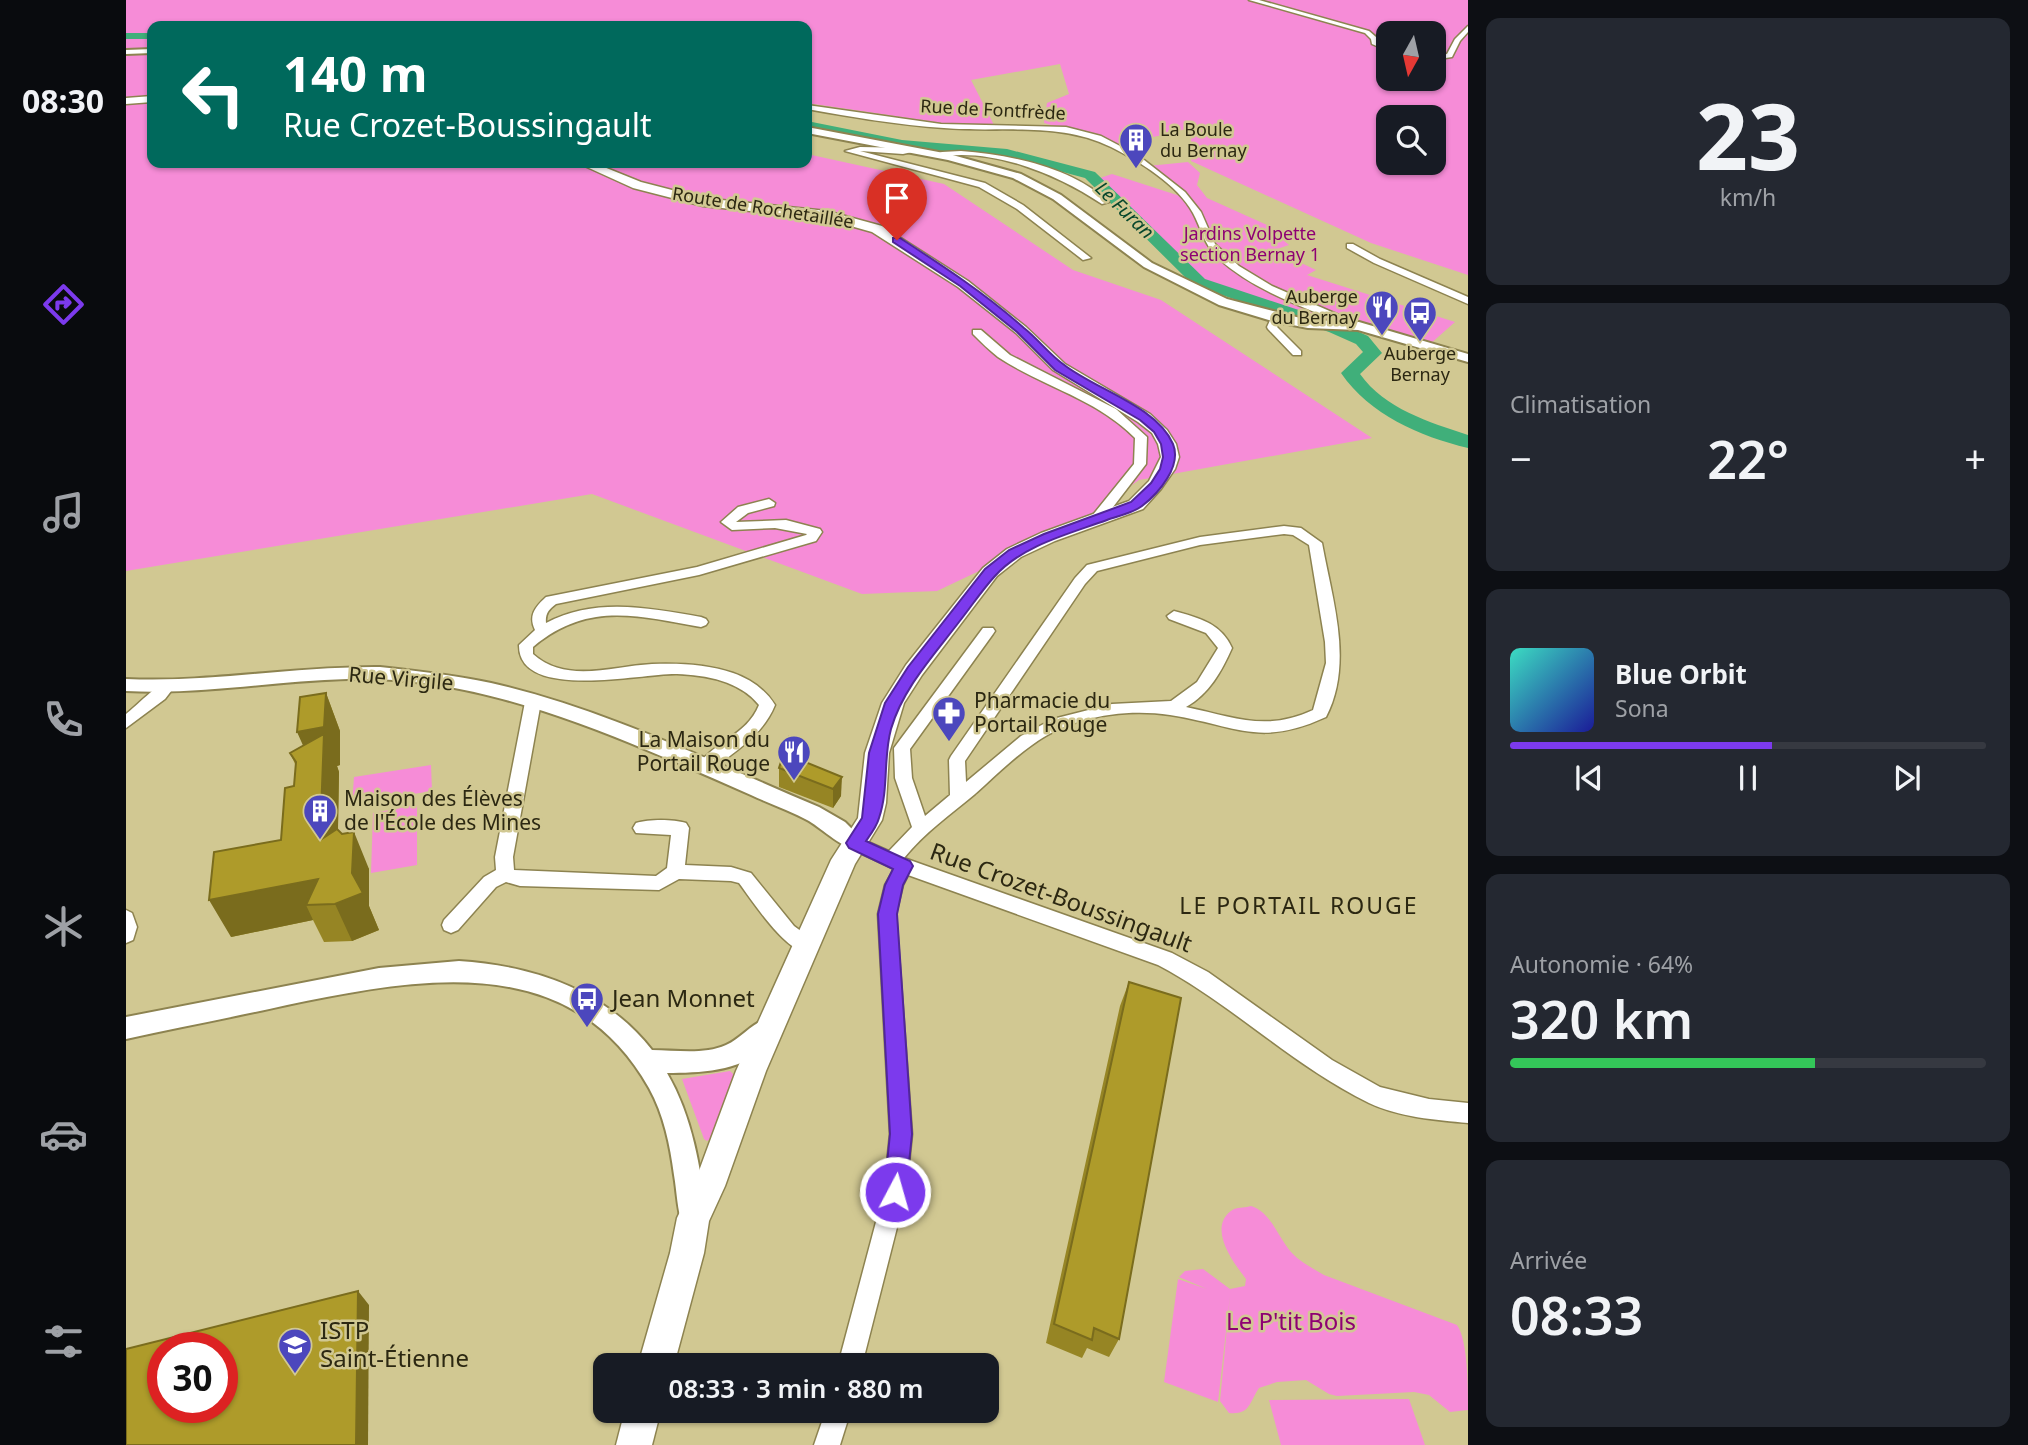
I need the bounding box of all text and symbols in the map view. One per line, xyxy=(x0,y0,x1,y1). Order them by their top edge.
north arrow xyxy=(1376,21,1446,91)
map controls xyxy=(1376,21,1446,175)
text: 140 m xyxy=(283,40,428,106)
icon: left xyxy=(168,49,259,140)
text: 23 xyxy=(1696,73,1800,197)
text: 08:30 xyxy=(22,79,104,122)
street label: Rue de Fontfrède xyxy=(920,93,1066,125)
text: Rue Crozet-Boussingault xyxy=(283,103,652,146)
button: search xyxy=(1376,105,1446,175)
place label: La Boule du Bernay xyxy=(1160,117,1247,162)
building icon: La Boule du Bernay xyxy=(1117,121,1155,170)
pin xyxy=(867,168,927,240)
water label: Le Furan xyxy=(1090,175,1160,245)
icon: arrive xyxy=(878,179,916,217)
street label: Route de Rochetaillée xyxy=(671,181,856,233)
text: km/h xyxy=(1720,181,1776,213)
park label: Jardins Volpette section Bernay 1 xyxy=(1180,221,1320,266)
icon: directions xyxy=(39,280,88,329)
place label: Auberge du Bernay xyxy=(1271,284,1359,329)
restaurant icon: Auberge du Bernay xyxy=(1363,288,1401,337)
bus stop icon: Auberge Bernay xyxy=(1401,294,1439,343)
place label: Auberge Bernay xyxy=(1384,341,1456,386)
text: Climatisation xyxy=(1510,388,1651,420)
text: 22° xyxy=(1707,423,1789,494)
text: − xyxy=(1510,432,1532,484)
text: + xyxy=(1964,432,1986,484)
icon: music xyxy=(39,488,88,537)
text: Blue Orbit xyxy=(1615,656,1747,692)
street label: Rue Virgile xyxy=(347,659,455,697)
place label: Pharmacie du Portail Rouge xyxy=(974,686,1110,738)
text: Sona xyxy=(1615,692,1669,724)
pharmacy icon: Pharmacie du Portail Rouge xyxy=(930,694,968,743)
icon: phone xyxy=(39,695,88,744)
place label: La Maison du Portail Rouge xyxy=(637,725,770,777)
restaurant icon: La Maison du Portail Rouge xyxy=(775,733,813,782)
icon: previous xyxy=(1570,759,1608,797)
icon: pause xyxy=(1729,759,1767,797)
icon: next xyxy=(1888,759,1926,797)
place label: Maison des Élèves de l'École des Mines xyxy=(344,784,541,836)
building icon: Maison des Élèves de l'École des Mines xyxy=(301,792,339,841)
street label: Rue Crozet-Boussingault xyxy=(926,834,1197,959)
district label: LE PORTAIL ROUGE xyxy=(1179,889,1419,921)
icon: climate xyxy=(39,902,88,951)
text: Autonomie · 64% xyxy=(1510,948,1693,980)
bus stop icon: Jean Monnet xyxy=(568,980,606,1029)
place label: Jean Monnet xyxy=(610,981,755,1014)
text: 320 km xyxy=(1510,983,1693,1054)
icon: car xyxy=(39,1110,88,1159)
position arrow xyxy=(858,1155,932,1229)
text: Arrivée xyxy=(1510,1244,1587,1276)
text: 08:33 xyxy=(1510,1279,1643,1350)
park label: Le P'tit Bois xyxy=(1226,1304,1356,1337)
place label: ISTP Saint-Étienne xyxy=(320,1313,469,1374)
icon: filters xyxy=(39,1317,88,1366)
school or university icon: ISTP Saint-Étienne xyxy=(276,1326,314,1375)
speed limit sign: 30 xyxy=(147,1332,238,1423)
text: 08:33 · 3 min · 880 m xyxy=(669,1370,923,1406)

